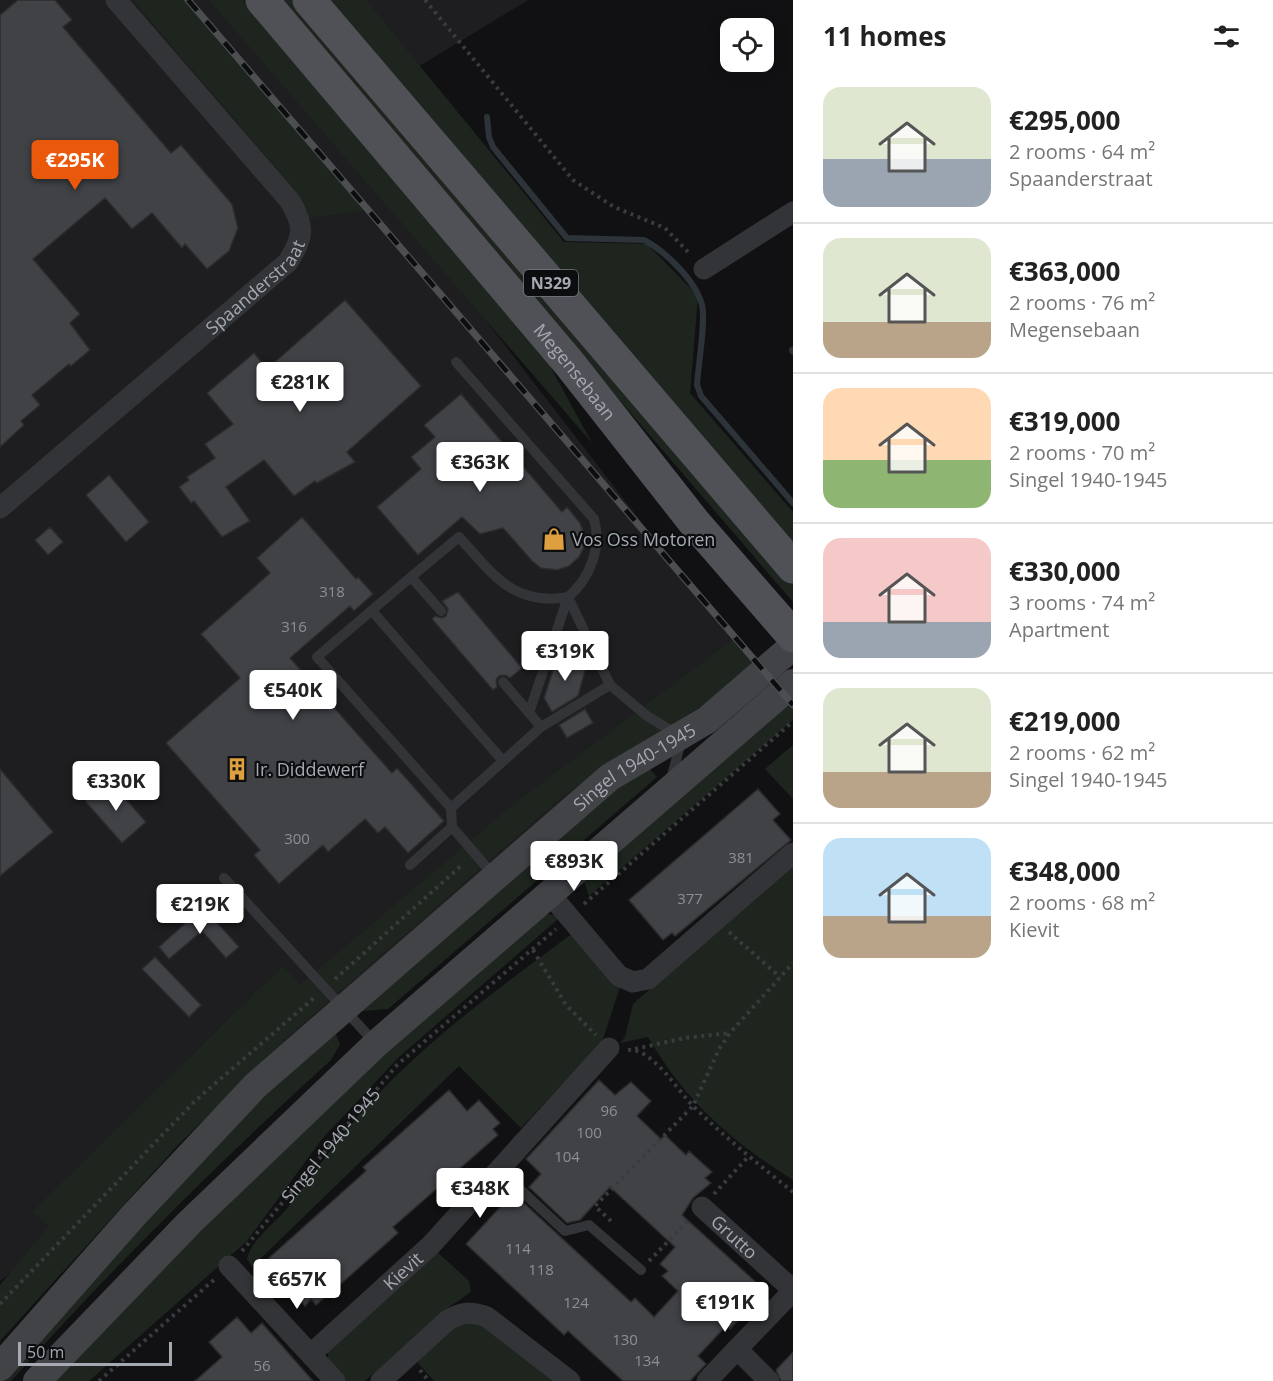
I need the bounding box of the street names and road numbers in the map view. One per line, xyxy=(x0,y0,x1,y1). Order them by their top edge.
street label: Spaanderstraat xyxy=(200,236,310,340)
road number: N329 xyxy=(524,270,578,296)
street label: Megensebaan xyxy=(529,318,621,425)
street label: Singel 1940-1945 xyxy=(568,717,700,816)
street label: Singel 1940-1945 xyxy=(275,1082,385,1208)
street label: Grutto xyxy=(706,1209,763,1264)
street label: Kievit xyxy=(378,1246,428,1295)

